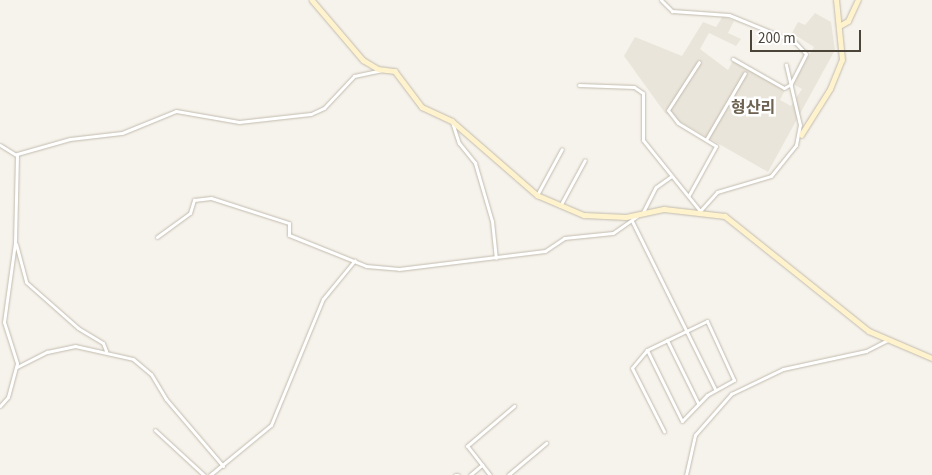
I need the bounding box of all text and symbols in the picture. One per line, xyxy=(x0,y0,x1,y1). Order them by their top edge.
scale bar xyxy=(752,20,863,52)
text: 200 m xyxy=(758,28,796,49)
district label: 형산리 xyxy=(731,98,775,118)

